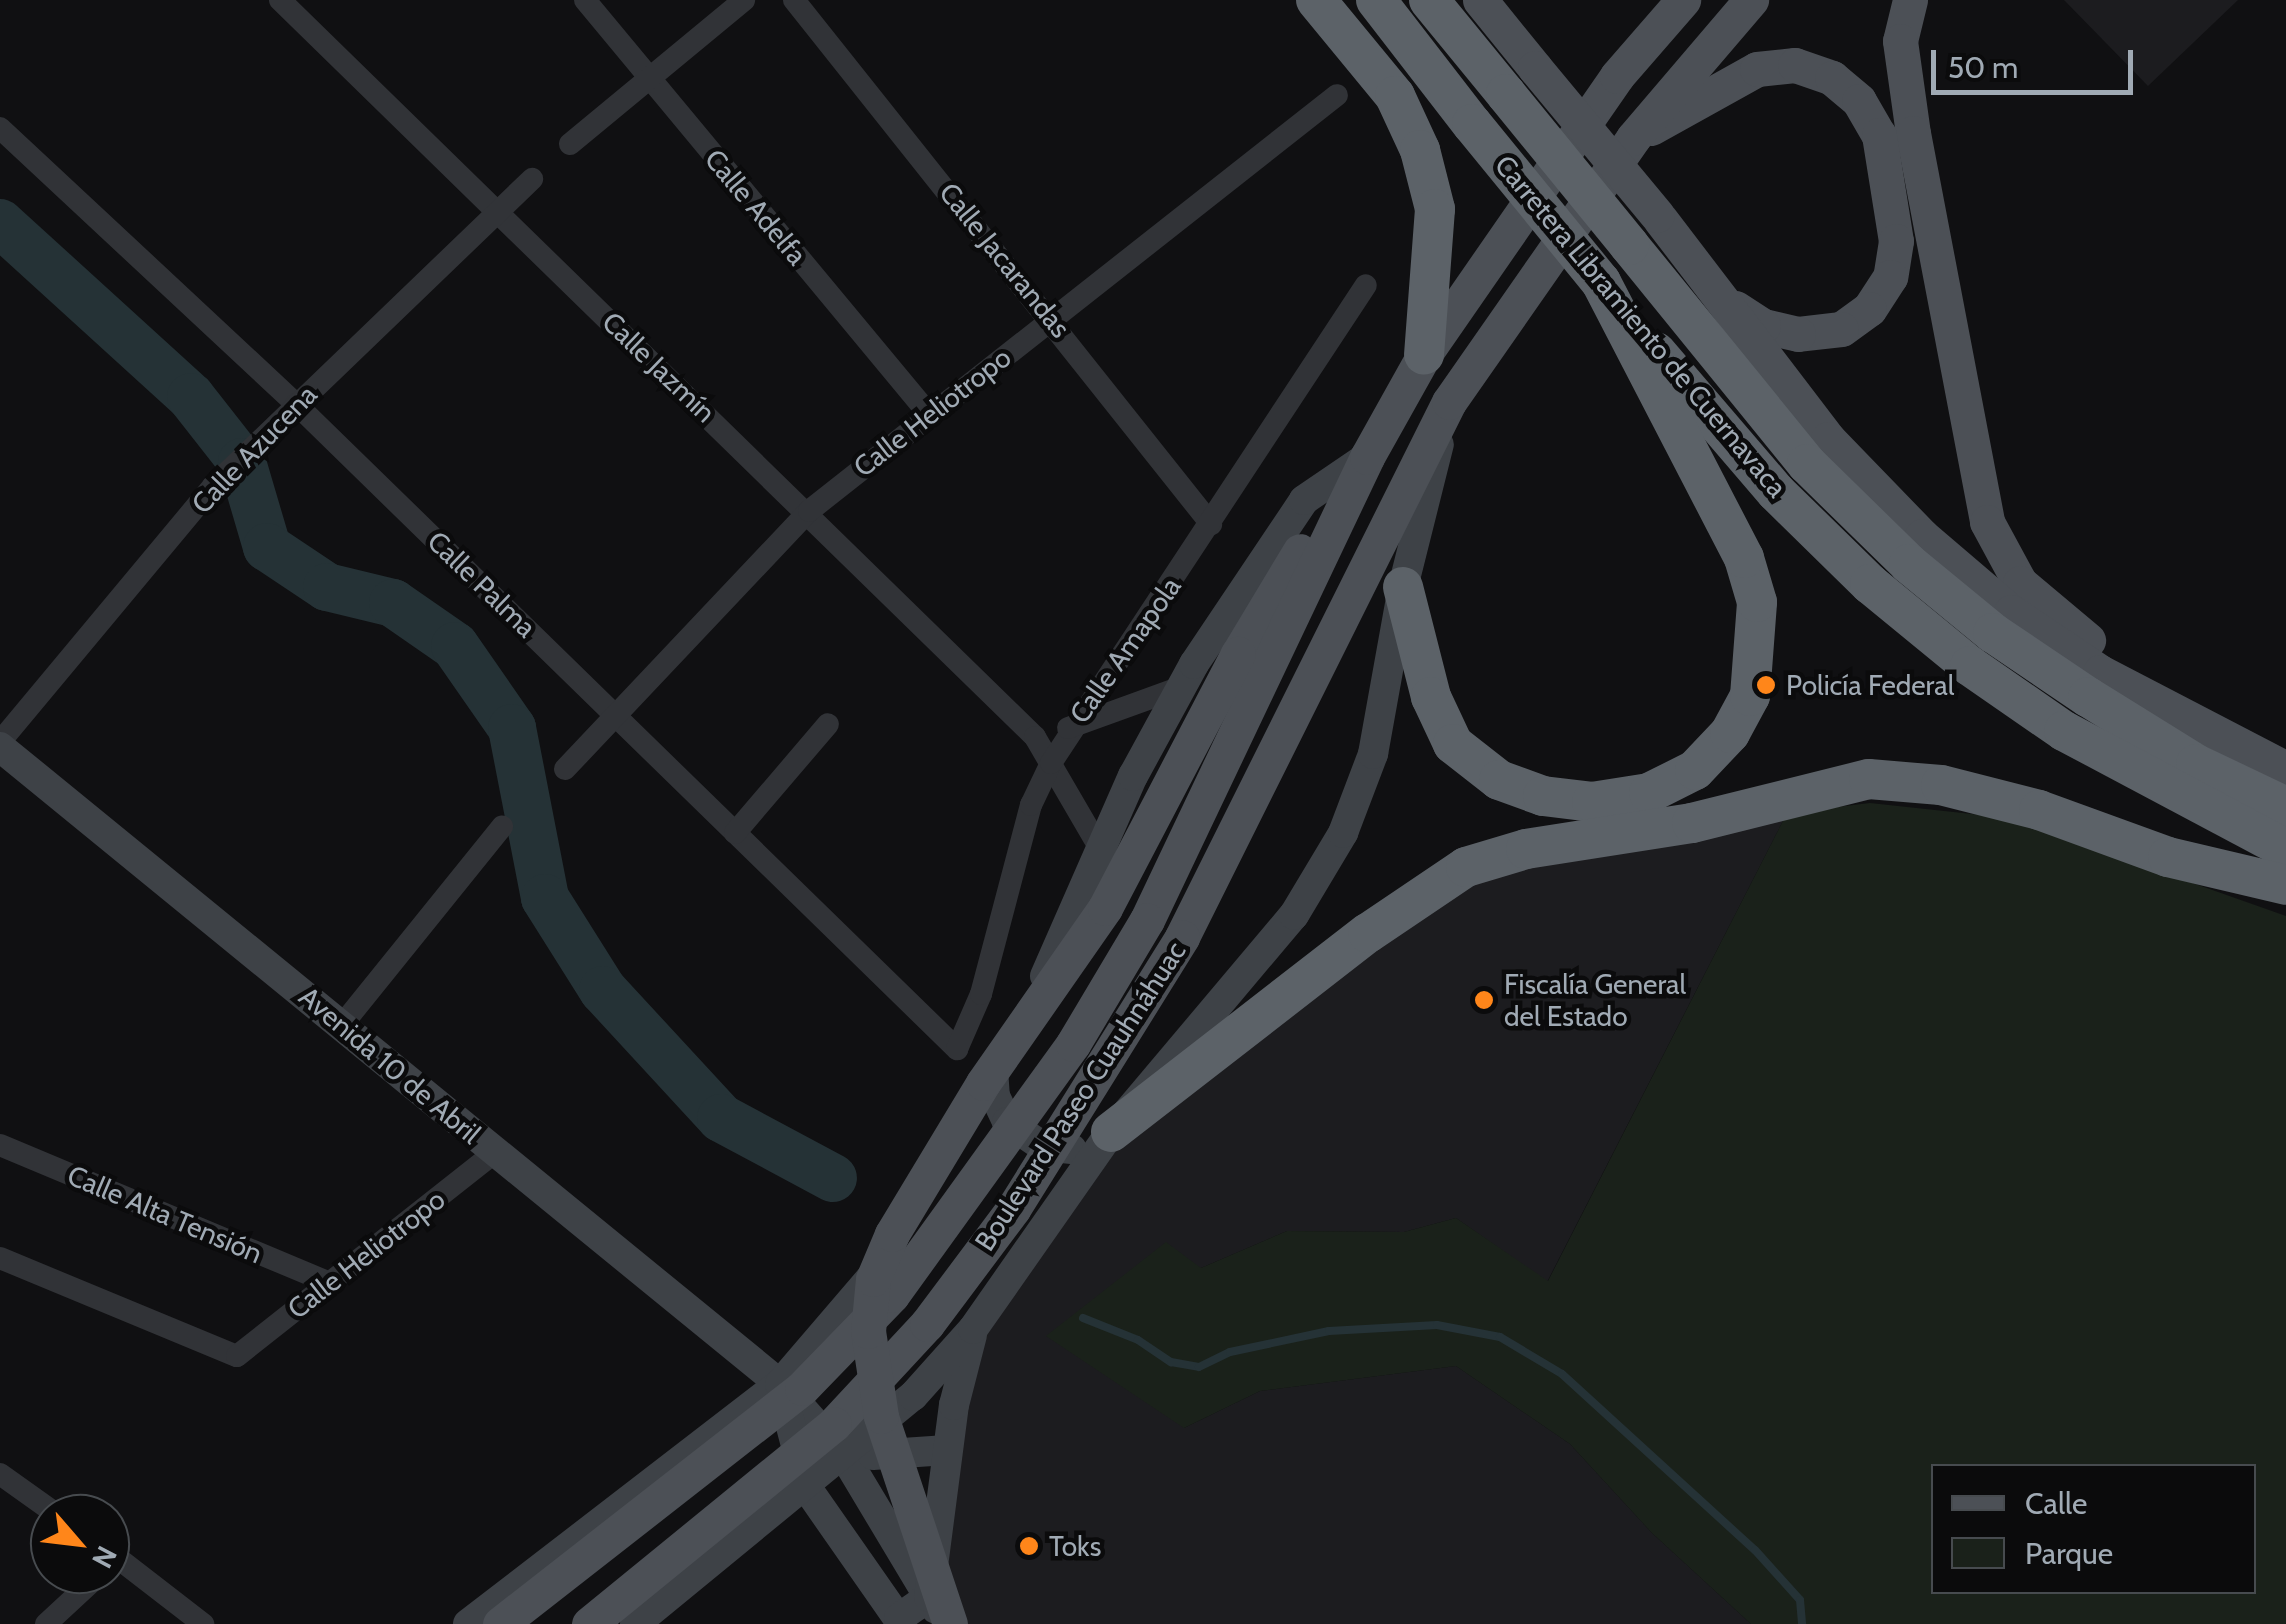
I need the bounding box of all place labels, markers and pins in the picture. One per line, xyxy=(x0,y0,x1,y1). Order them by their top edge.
place label: Policía Federal xyxy=(1786,668,1954,702)
marker: Policía Federal xyxy=(1755,674,1777,696)
place label: Fiscalía General del Estado xyxy=(1504,967,1686,1033)
marker: Fiscalía General del Estado xyxy=(1473,989,1495,1011)
place label: Toks xyxy=(1049,1529,1101,1563)
marker: Toks xyxy=(1018,1535,1040,1557)

